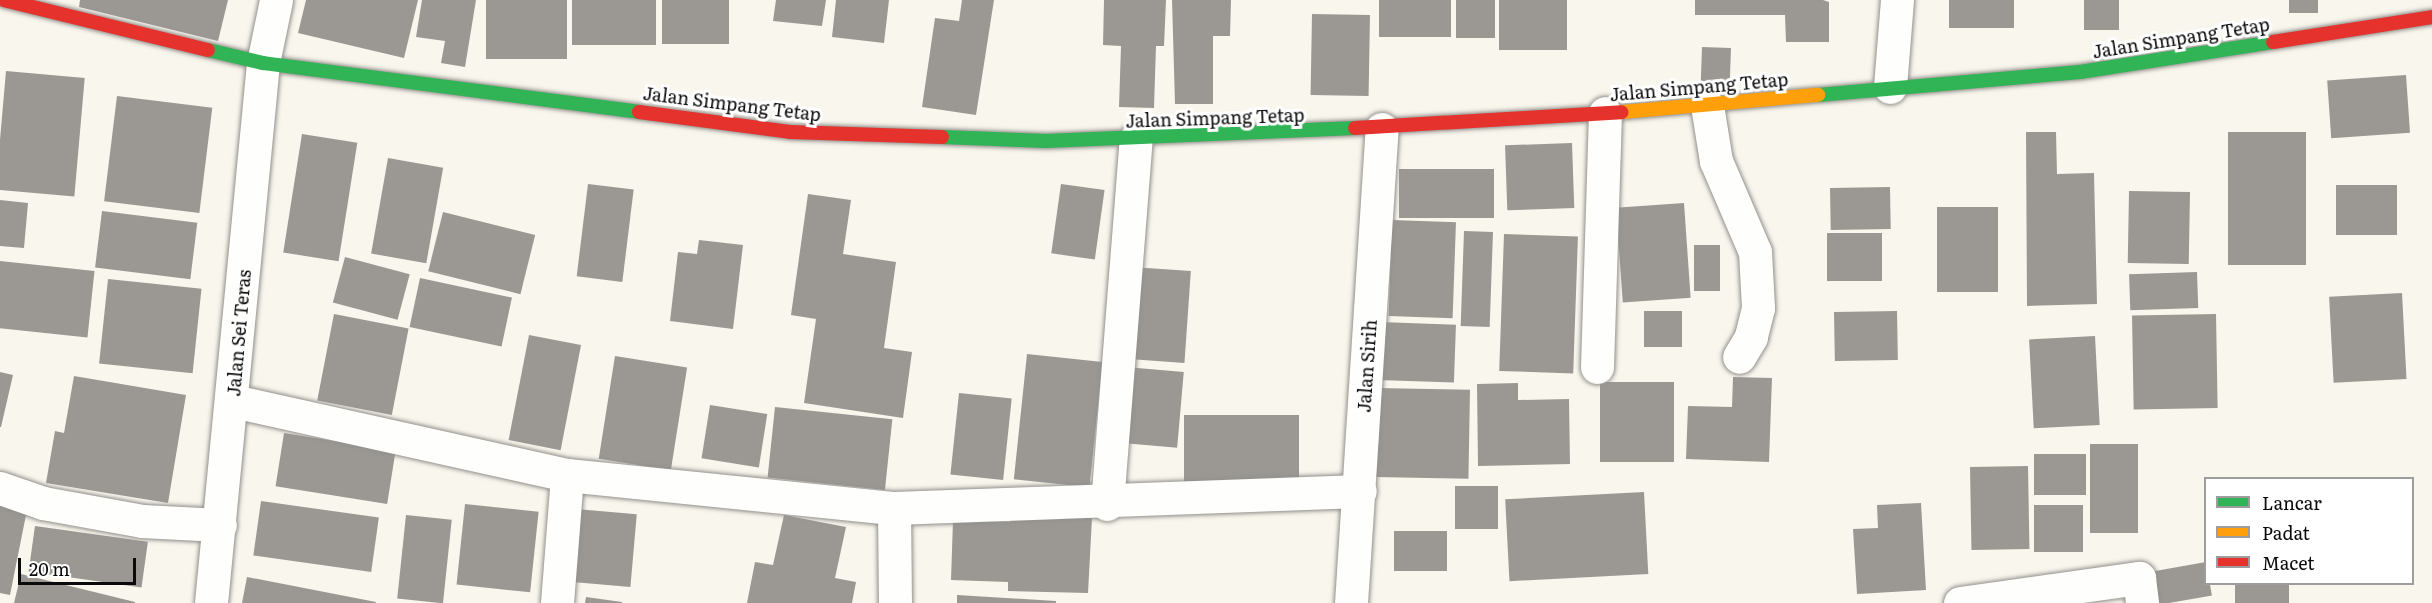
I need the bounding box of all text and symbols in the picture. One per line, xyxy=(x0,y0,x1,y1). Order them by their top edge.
street label: Jalan Simpang Tetap xyxy=(2091,13,2271,63)
street label: Jalan Simpang Tetap xyxy=(1609,68,1789,106)
street label: Jalan Simpang Tetap xyxy=(642,82,822,126)
street label: Jalan Simpang Tetap xyxy=(1125,104,1305,132)
street label: Jalan Sei Teras xyxy=(223,269,255,397)
street label: Jalan Sirih xyxy=(1353,319,1381,413)
legend xyxy=(2204,477,2414,585)
text: Lancar xyxy=(2262,489,2322,516)
text: Padat xyxy=(2262,519,2310,546)
scale bar xyxy=(21,546,140,584)
text: Macet xyxy=(2262,549,2315,576)
text: 20 m xyxy=(29,555,70,582)

